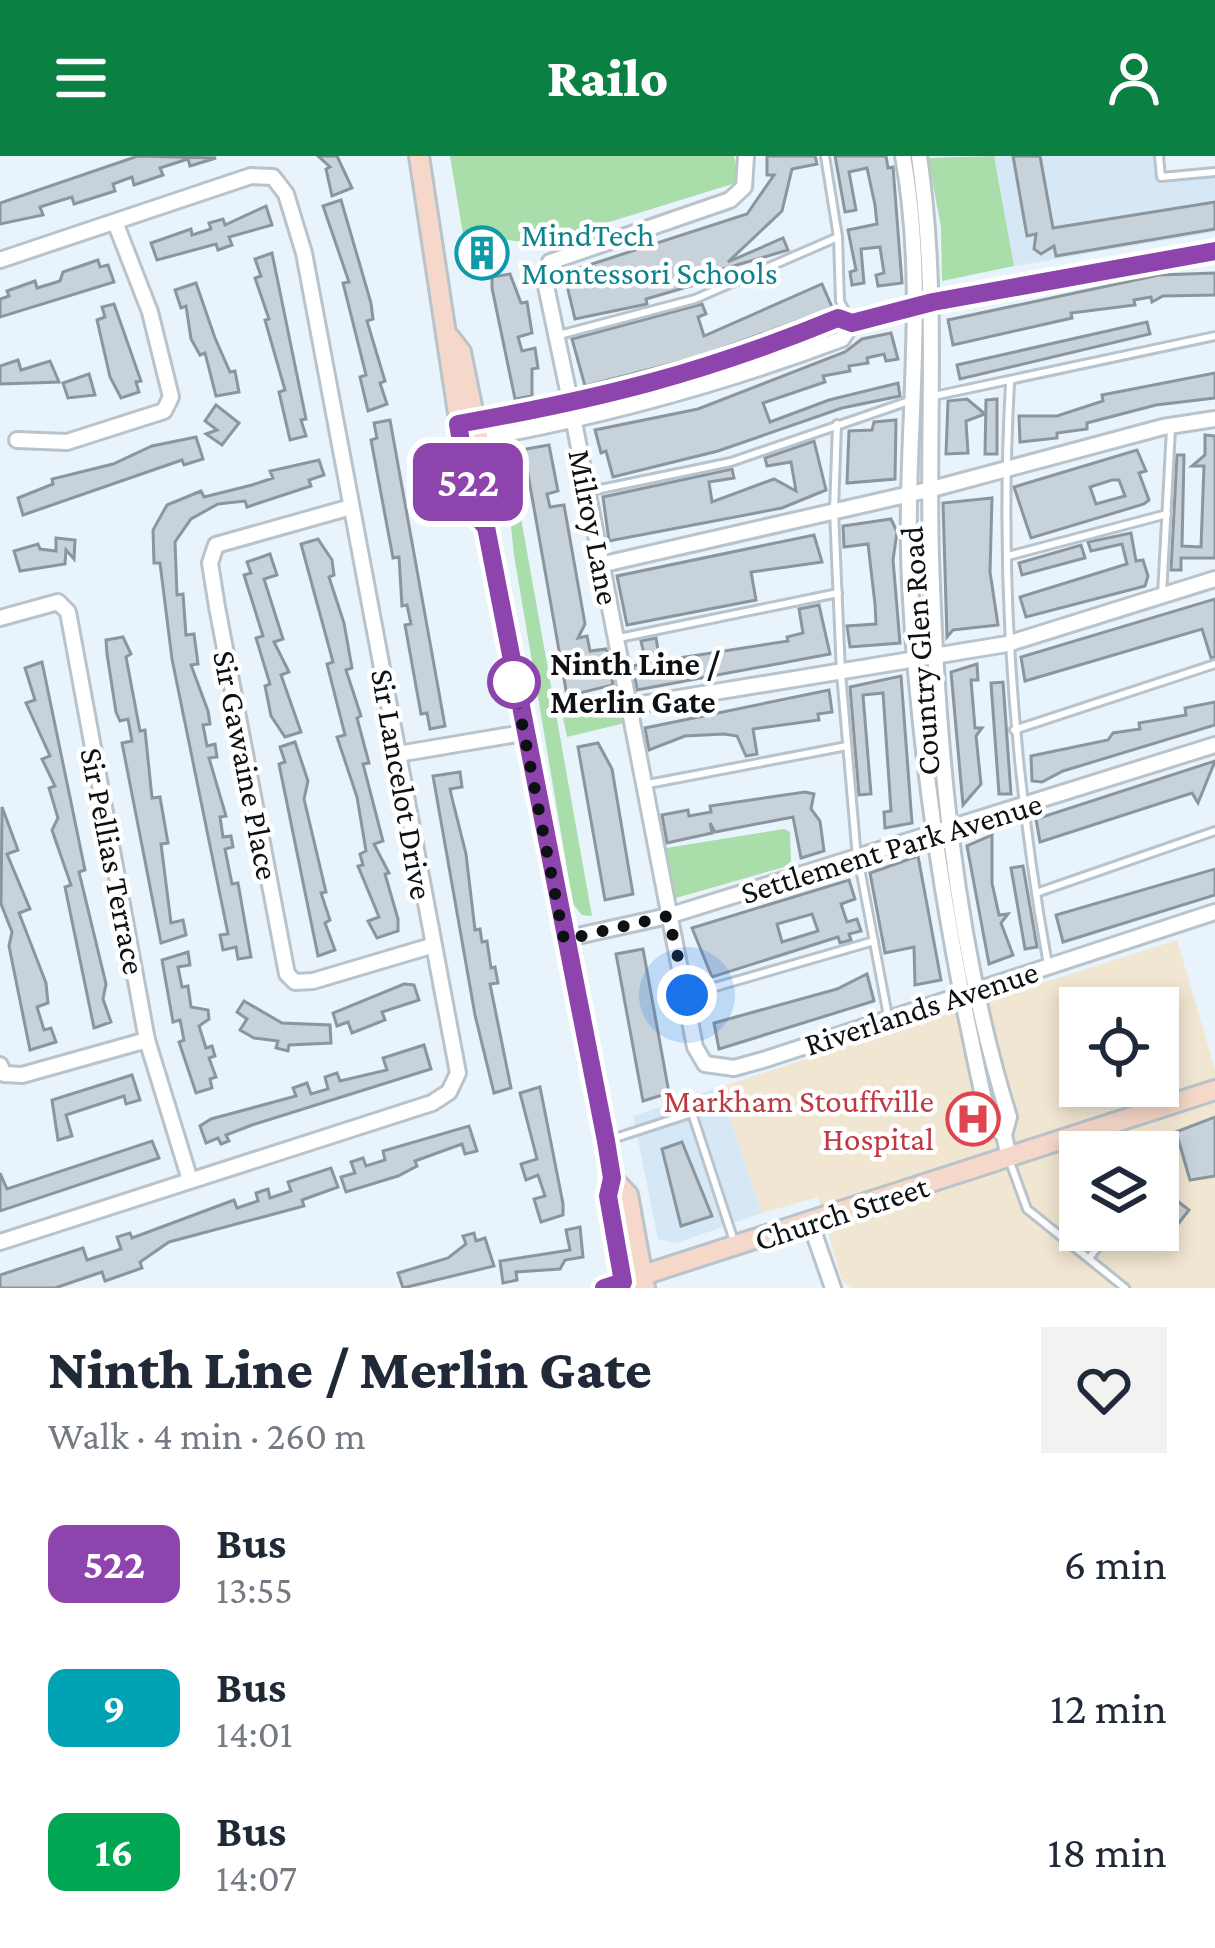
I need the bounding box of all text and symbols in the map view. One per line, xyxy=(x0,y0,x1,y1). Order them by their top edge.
icon: menu xyxy=(48,45,114,111)
icon: person xyxy=(1101,45,1167,111)
text: Railo xyxy=(547,48,668,108)
place label: MindTech Montessori Schools xyxy=(521,216,778,291)
building icon: MindTech Montessori Schools xyxy=(454,225,510,281)
line badge: 522 xyxy=(399,443,537,521)
street label: Milroy Lane xyxy=(561,446,628,608)
text: 522 xyxy=(437,458,499,505)
street label: Country Glen Road xyxy=(892,525,947,777)
place label: Ninth Line / Merlin Gate xyxy=(550,645,720,720)
street label: Sir Gawaine Place xyxy=(206,647,287,883)
marker: Ninth Line / Merlin Gate xyxy=(489,657,539,707)
street label: Sir Lancelot Drive xyxy=(364,666,441,902)
street label: Sir Pellias Terrace xyxy=(73,745,154,978)
street label: Settlement Park Avenue xyxy=(736,784,1046,911)
street label: Riverlands Avenue xyxy=(800,952,1043,1063)
your location xyxy=(657,965,717,1025)
map controls xyxy=(1059,987,1179,1251)
button: locate xyxy=(1059,987,1179,1107)
place label: Markham Stouffville Hospital xyxy=(664,1082,934,1157)
hospital icon: Markham Stouffville Hospital xyxy=(945,1091,1001,1147)
button: layers xyxy=(1059,1131,1179,1251)
street label: Church Street xyxy=(750,1167,934,1258)
button: heart xyxy=(1041,1327,1167,1453)
text: Ninth Line / Merlin Gate xyxy=(48,1337,652,1400)
text: Walk · 4 min · 260 m xyxy=(48,1414,366,1457)
text: Bus xyxy=(216,1518,286,1568)
text: 6 min xyxy=(1064,1539,1167,1589)
text: 522 xyxy=(83,1540,145,1587)
text: 13:55 xyxy=(216,1568,293,1611)
text: Bus xyxy=(216,1662,286,1712)
text: 12 min xyxy=(1050,1683,1167,1733)
text: 9 xyxy=(103,1684,125,1731)
text: 14:01 xyxy=(216,1712,293,1755)
text: Bus xyxy=(216,1806,286,1856)
text: 18 min xyxy=(1047,1827,1167,1877)
text: 16 xyxy=(95,1828,133,1875)
text: 14:07 xyxy=(216,1856,297,1899)

